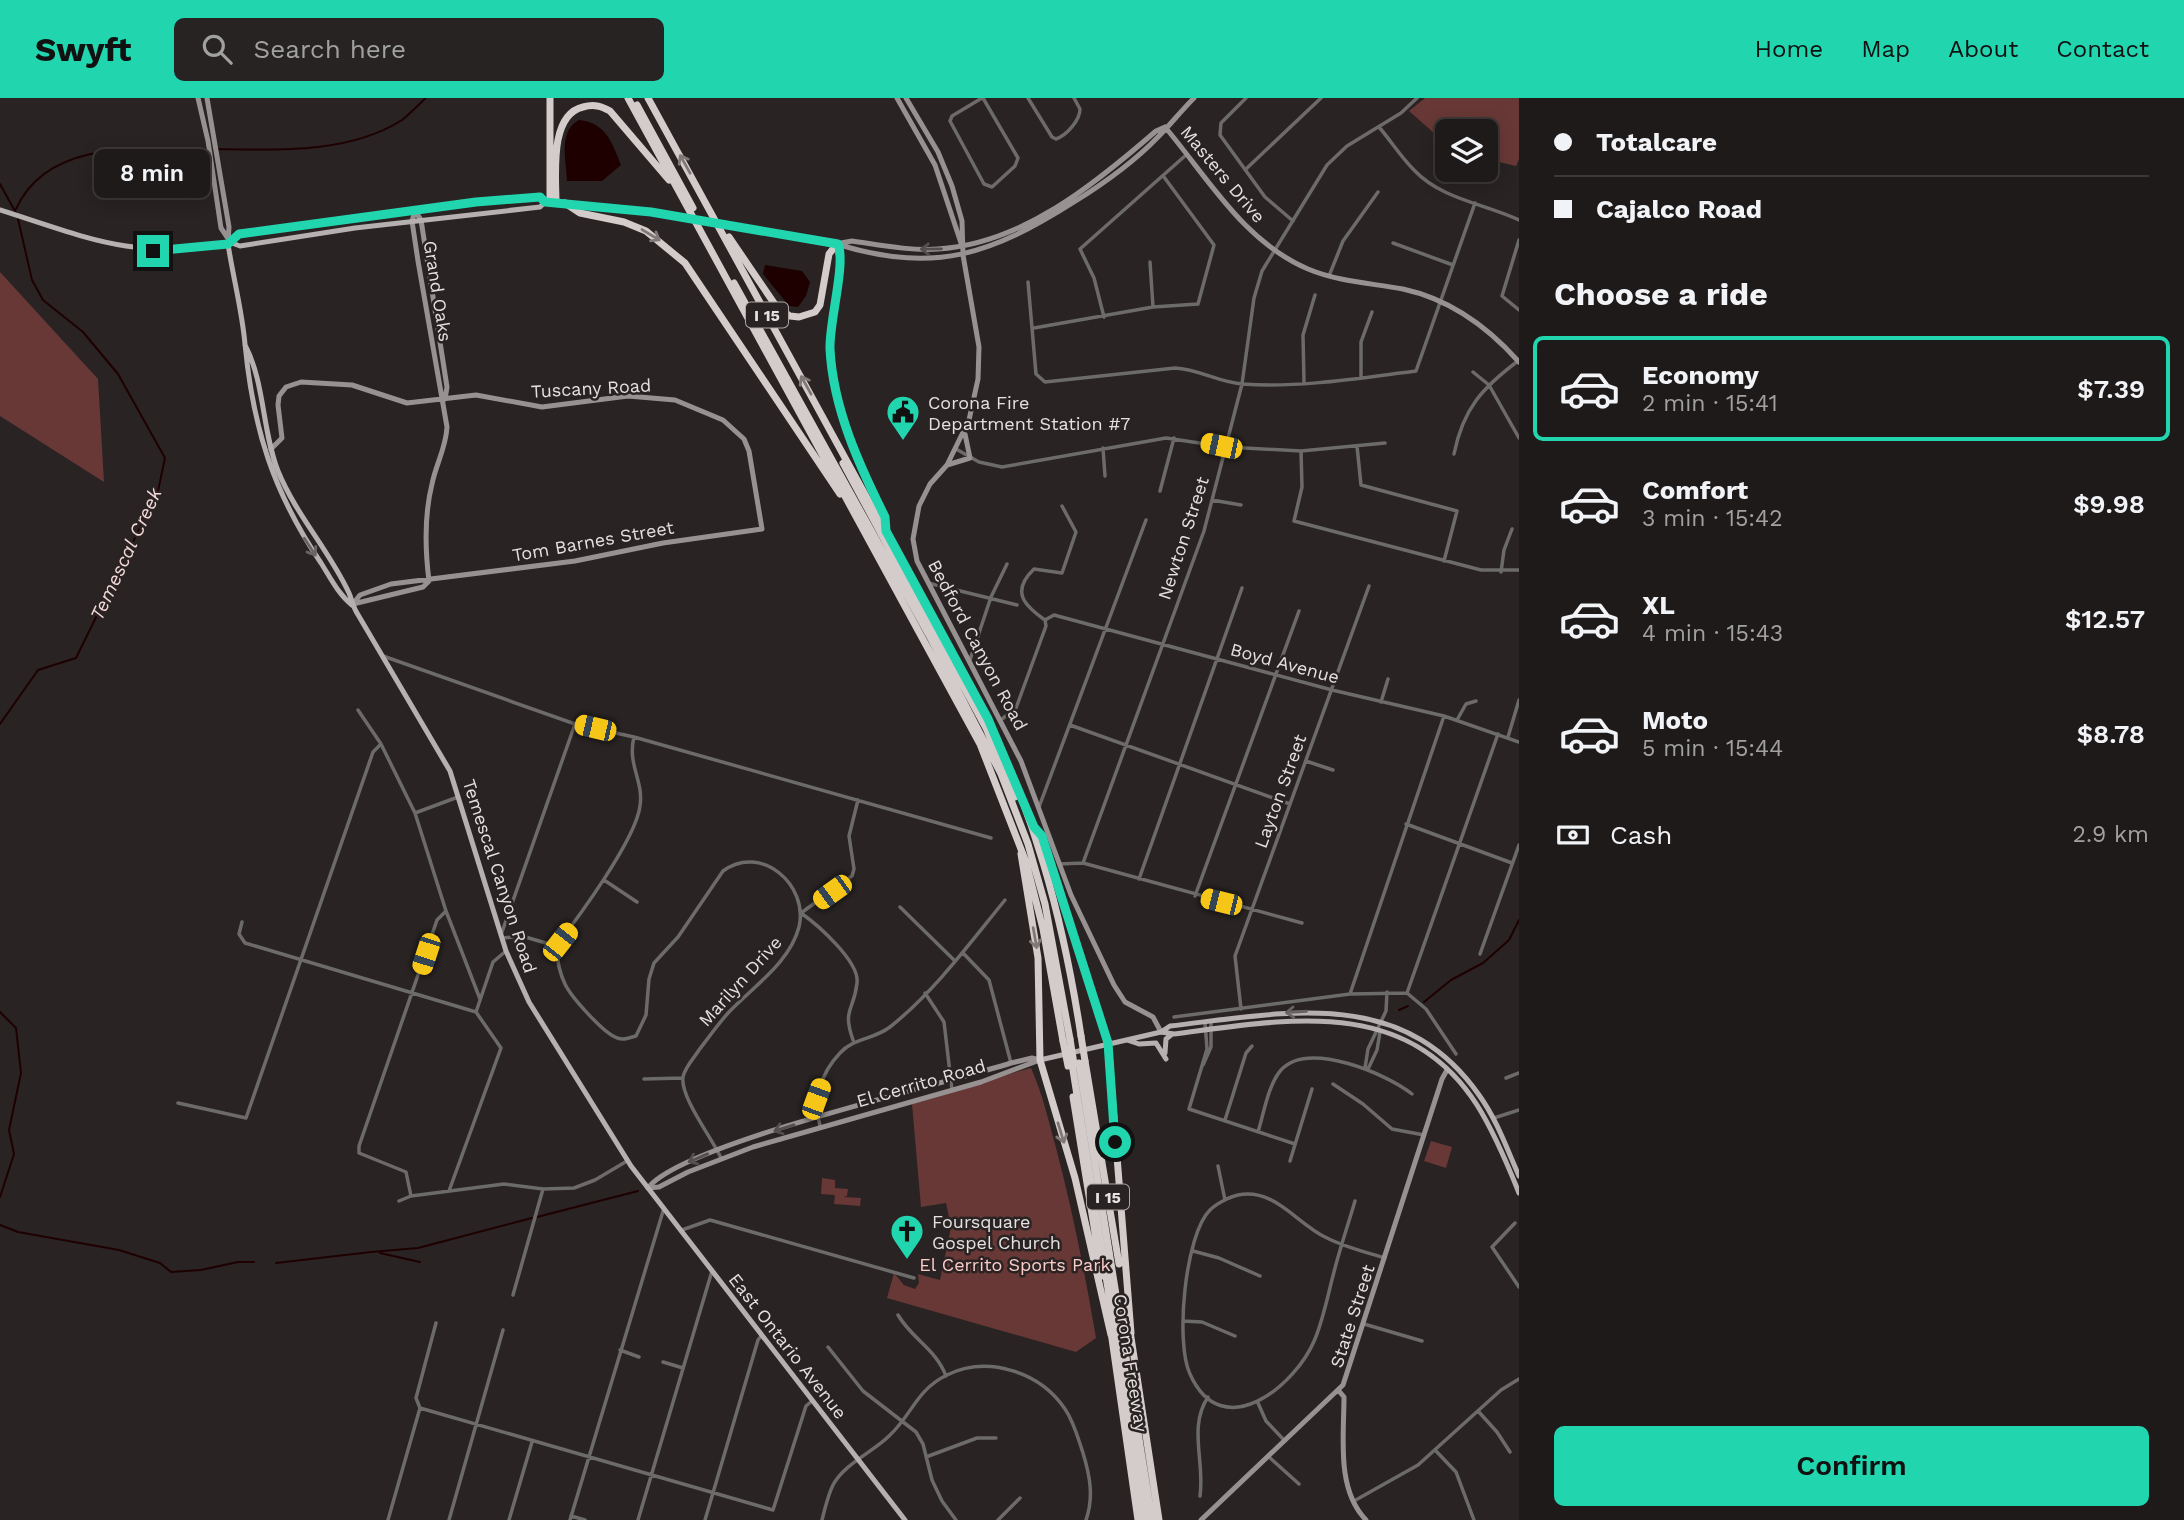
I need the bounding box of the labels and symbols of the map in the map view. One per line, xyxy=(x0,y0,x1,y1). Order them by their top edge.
street label: Masters Drive xyxy=(1176,121,1270,227)
callout: 8 min xyxy=(95,150,211,198)
one-way arrow xyxy=(678,155,692,175)
one-way arrow xyxy=(640,229,660,243)
route end xyxy=(137,235,169,267)
street label: Grand Oaks xyxy=(420,239,456,343)
one-way arrow xyxy=(919,242,942,256)
road number: I 15 xyxy=(746,302,788,328)
street label: Tuscany Road xyxy=(530,374,652,402)
one-way arrow xyxy=(799,376,813,396)
place label: Corona Fire Department Station #7 xyxy=(928,392,1130,434)
public building icon: Corona Fire Department Station #7 xyxy=(884,393,922,442)
car xyxy=(1199,431,1244,461)
street label: Newton Street xyxy=(1153,473,1213,602)
water label: Temescal Creek xyxy=(85,483,167,624)
street label: Tom Barnes Street xyxy=(511,516,676,566)
one-way arrow xyxy=(303,537,318,556)
street label: Bedford Canyon Road xyxy=(924,556,1032,734)
street label: Boyd Avenue xyxy=(1228,638,1342,688)
car xyxy=(573,713,618,743)
street label: Layton Street xyxy=(1250,731,1310,851)
street label: Temescal Canyon Road xyxy=(459,777,541,975)
car xyxy=(809,871,856,913)
car xyxy=(1199,887,1244,917)
car xyxy=(539,919,582,965)
one-way arrow xyxy=(1029,926,1042,949)
car xyxy=(410,931,443,977)
street label: Marilyn Drive xyxy=(694,932,786,1030)
one-way arrow xyxy=(1285,1006,1308,1019)
street label: El Cerrito Road xyxy=(854,1055,988,1111)
car xyxy=(799,1076,834,1122)
one-way arrow xyxy=(1056,1121,1069,1143)
one-way arrow xyxy=(773,1123,795,1136)
route start xyxy=(1099,1126,1131,1158)
one-way arrow xyxy=(688,1152,709,1165)
road number: I 15 xyxy=(1087,1184,1129,1210)
place label: Foursquare Gospel Church xyxy=(932,1211,1061,1253)
church icon: Foursquare Gospel Church xyxy=(888,1212,926,1261)
park label: El Cerrito Sports Park xyxy=(919,1254,1111,1275)
street label: State Street xyxy=(1325,1261,1379,1370)
street label: East Ontario Avenue xyxy=(725,1269,851,1423)
street label: Corona Freeway xyxy=(1110,1292,1152,1434)

